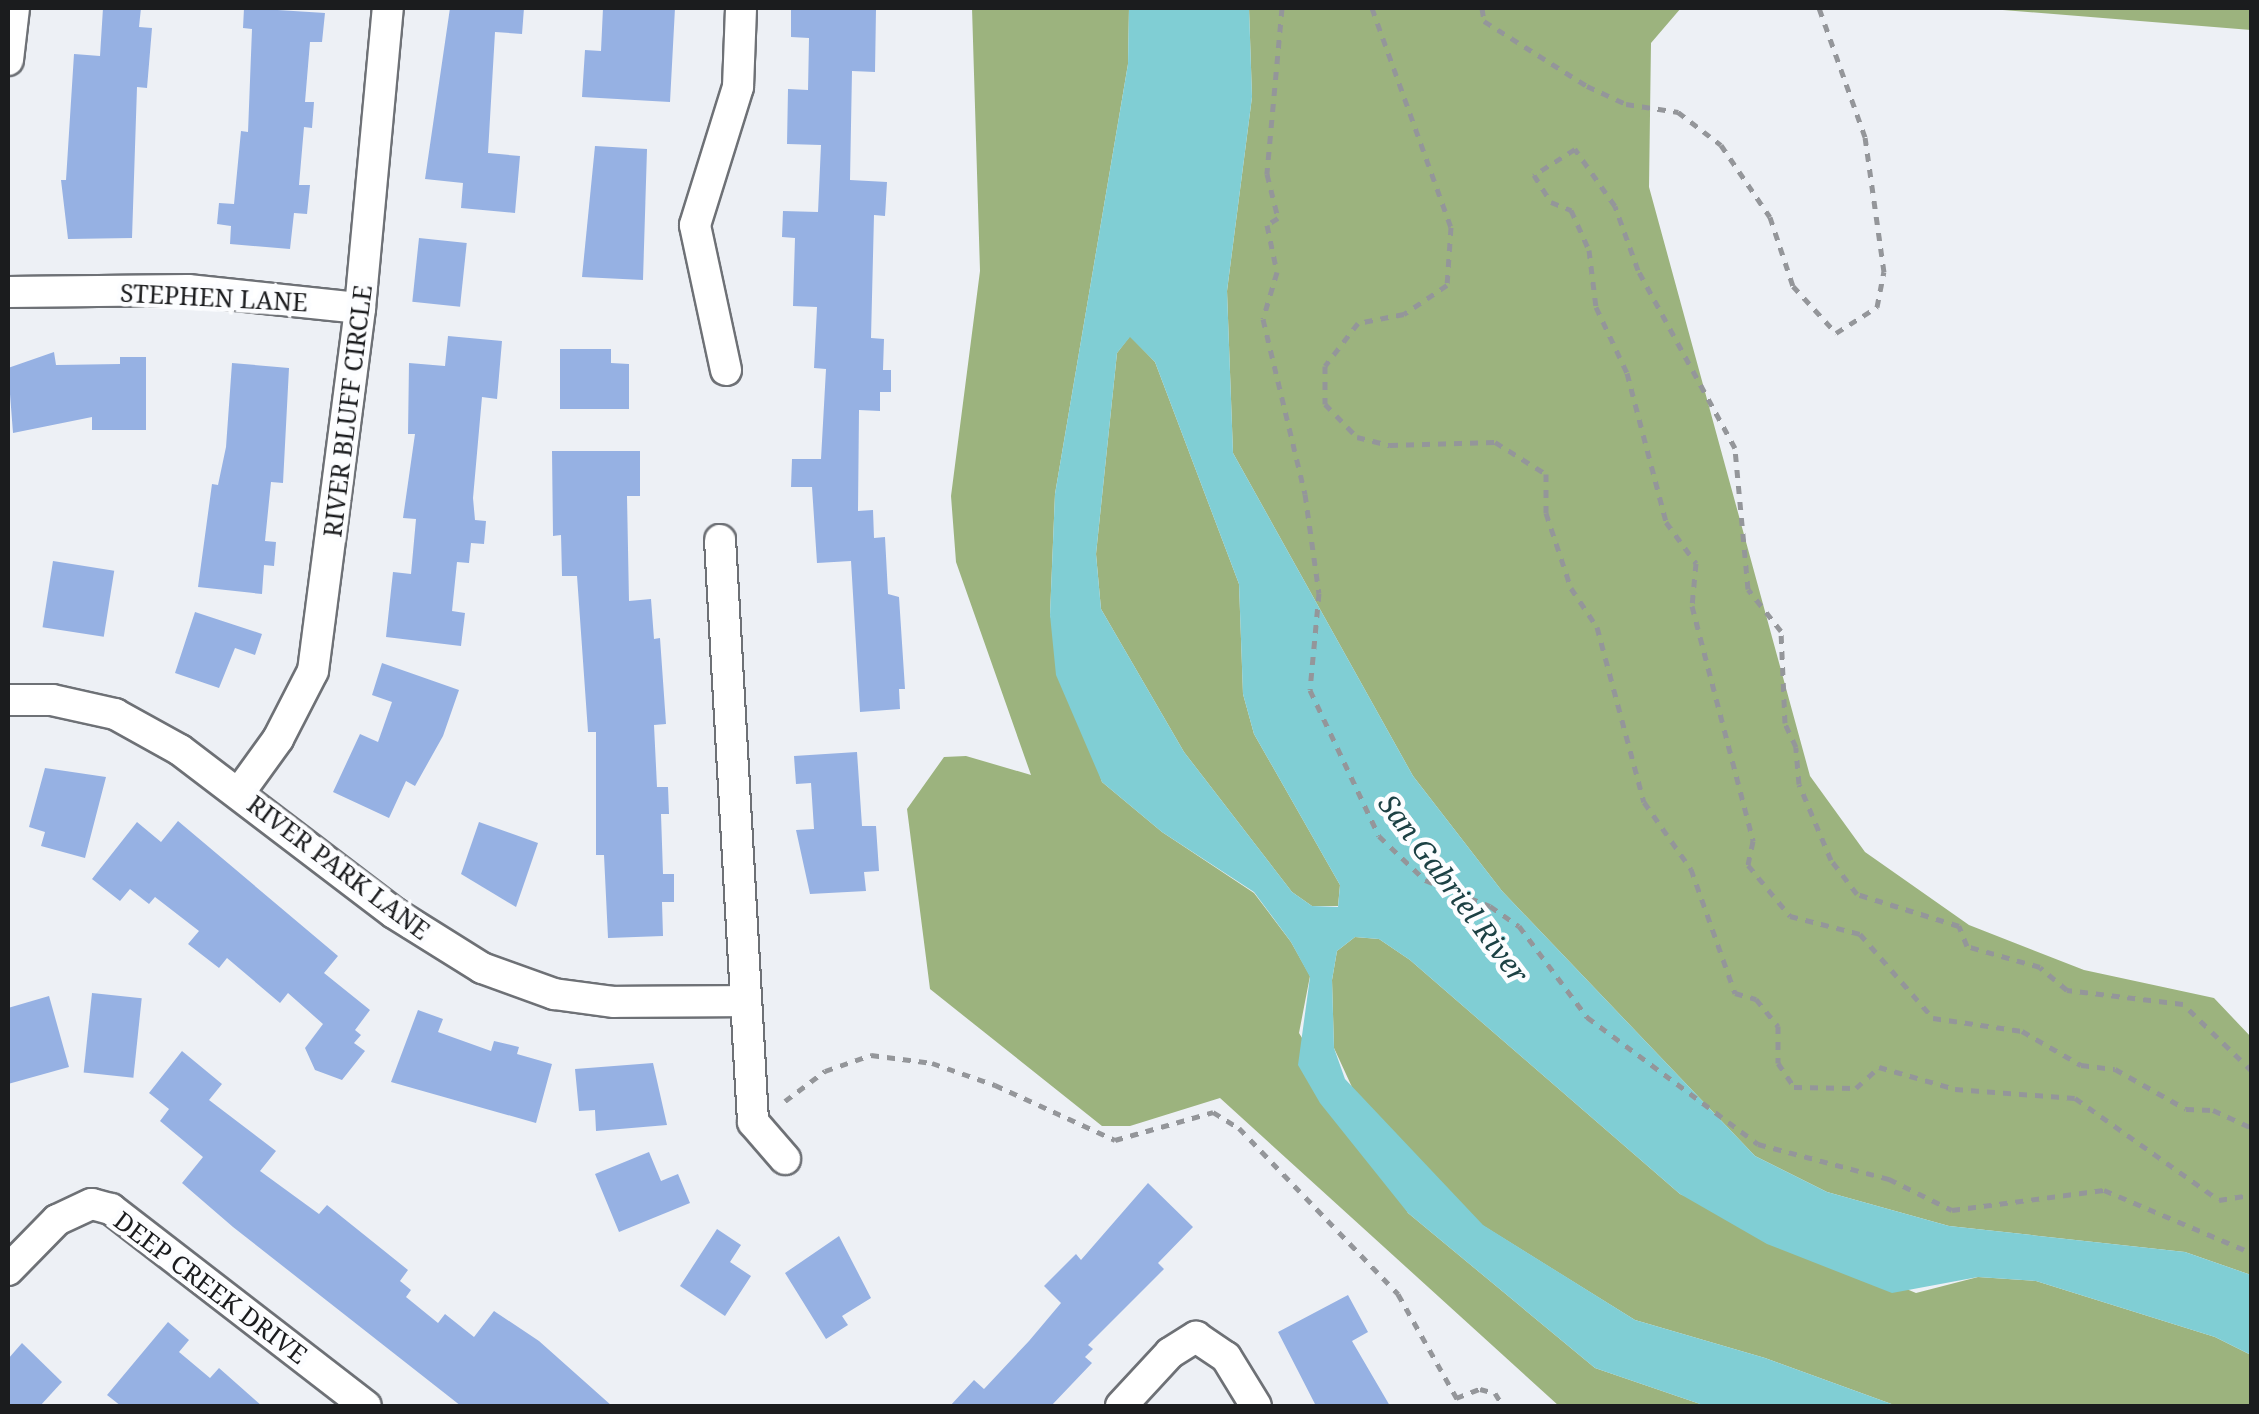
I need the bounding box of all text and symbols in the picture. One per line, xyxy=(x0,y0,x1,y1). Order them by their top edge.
street label: STEPHEN LANE xyxy=(119,277,309,317)
street label: RIVER BLUFF CIRCLE xyxy=(317,283,377,539)
water label: San Gabriel River xyxy=(1372,787,1536,989)
street label: RIVER PARK LANE xyxy=(242,789,436,945)
street label: DEEP CREEK DRIVE xyxy=(109,1205,313,1369)

